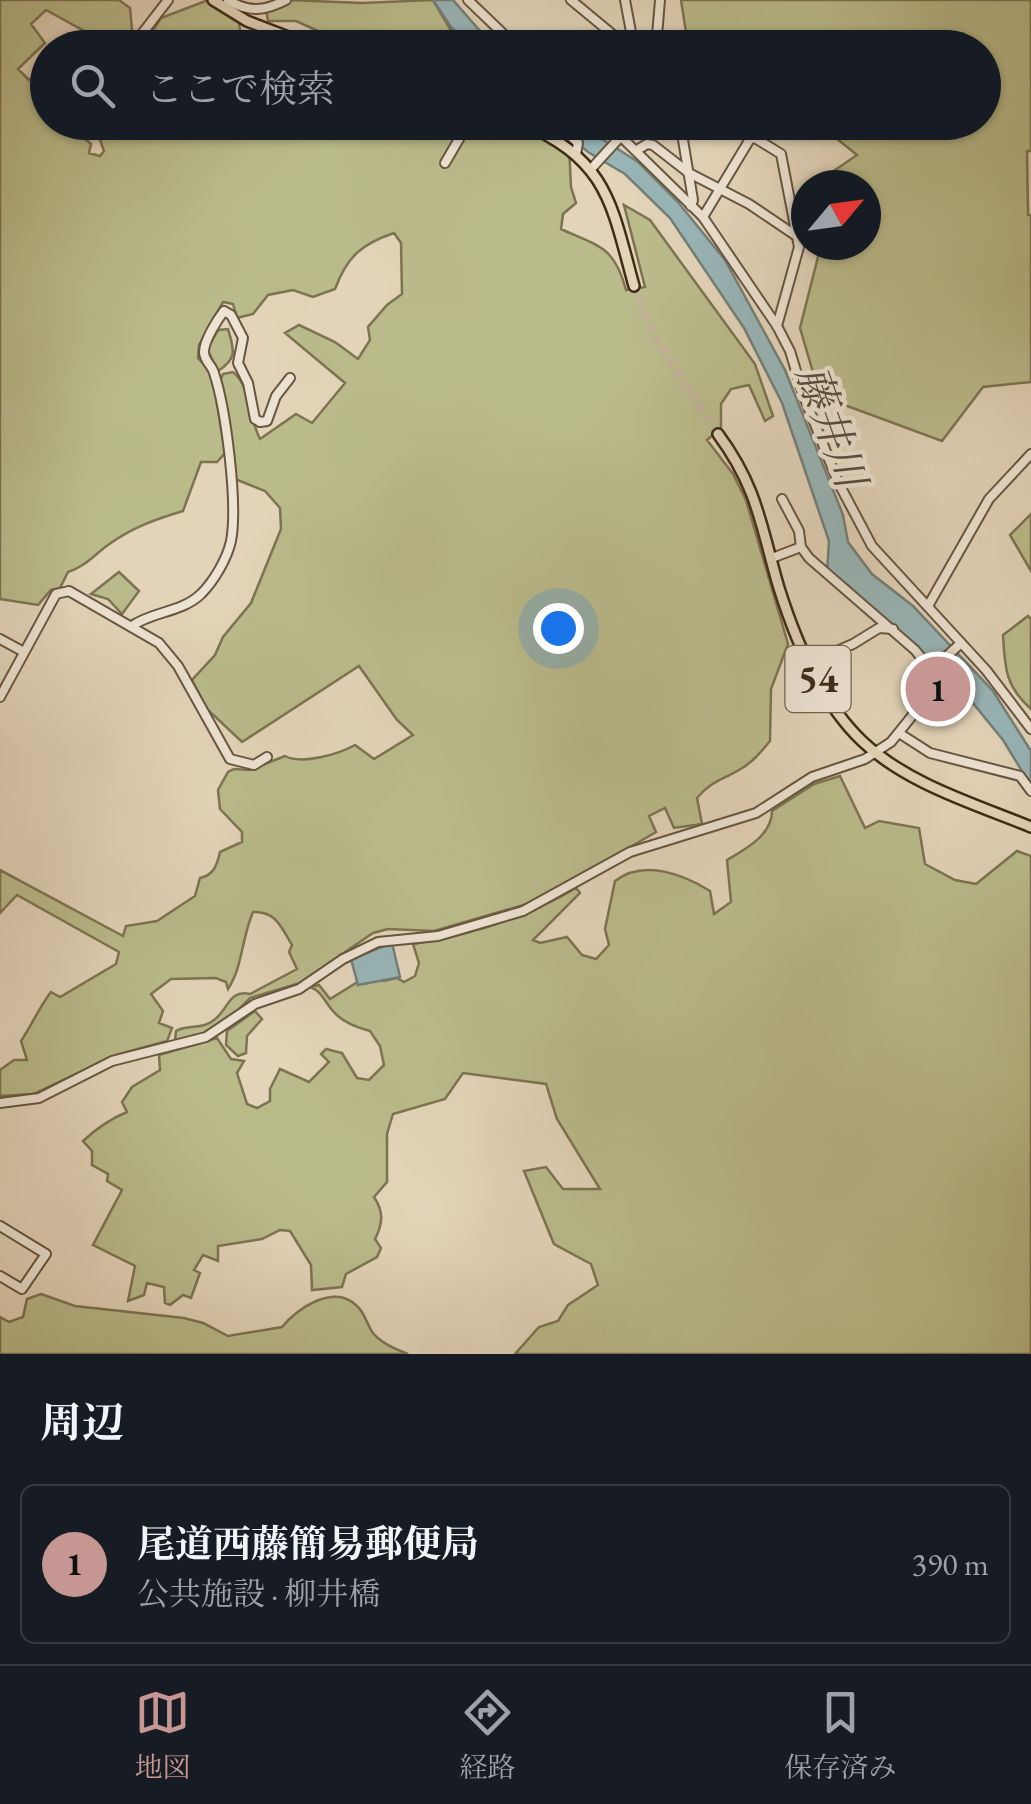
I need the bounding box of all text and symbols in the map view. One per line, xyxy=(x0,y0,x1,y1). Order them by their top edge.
search box xyxy=(30,30,1001,140)
icon: search xyxy=(65,58,120,113)
text: ここで検索 xyxy=(145,64,335,113)
north arrow xyxy=(791,170,881,260)
water label: 藤井川 xyxy=(784,358,880,499)
your location xyxy=(533,603,584,654)
road number: 54 xyxy=(786,646,850,712)
pin: 1 xyxy=(906,652,970,726)
text: 周辺 xyxy=(40,1395,124,1450)
text: 尾道西藤簡易郵便局 xyxy=(137,1519,479,1568)
text: 1 xyxy=(66,1543,83,1585)
text: 390 m xyxy=(912,1543,989,1585)
text: 公共施設 · 柳井橋 xyxy=(137,1573,380,1615)
tab: 地図 xyxy=(134,1685,191,1785)
tab: 経路 xyxy=(459,1685,516,1785)
tab: 保存済み xyxy=(784,1685,897,1785)

